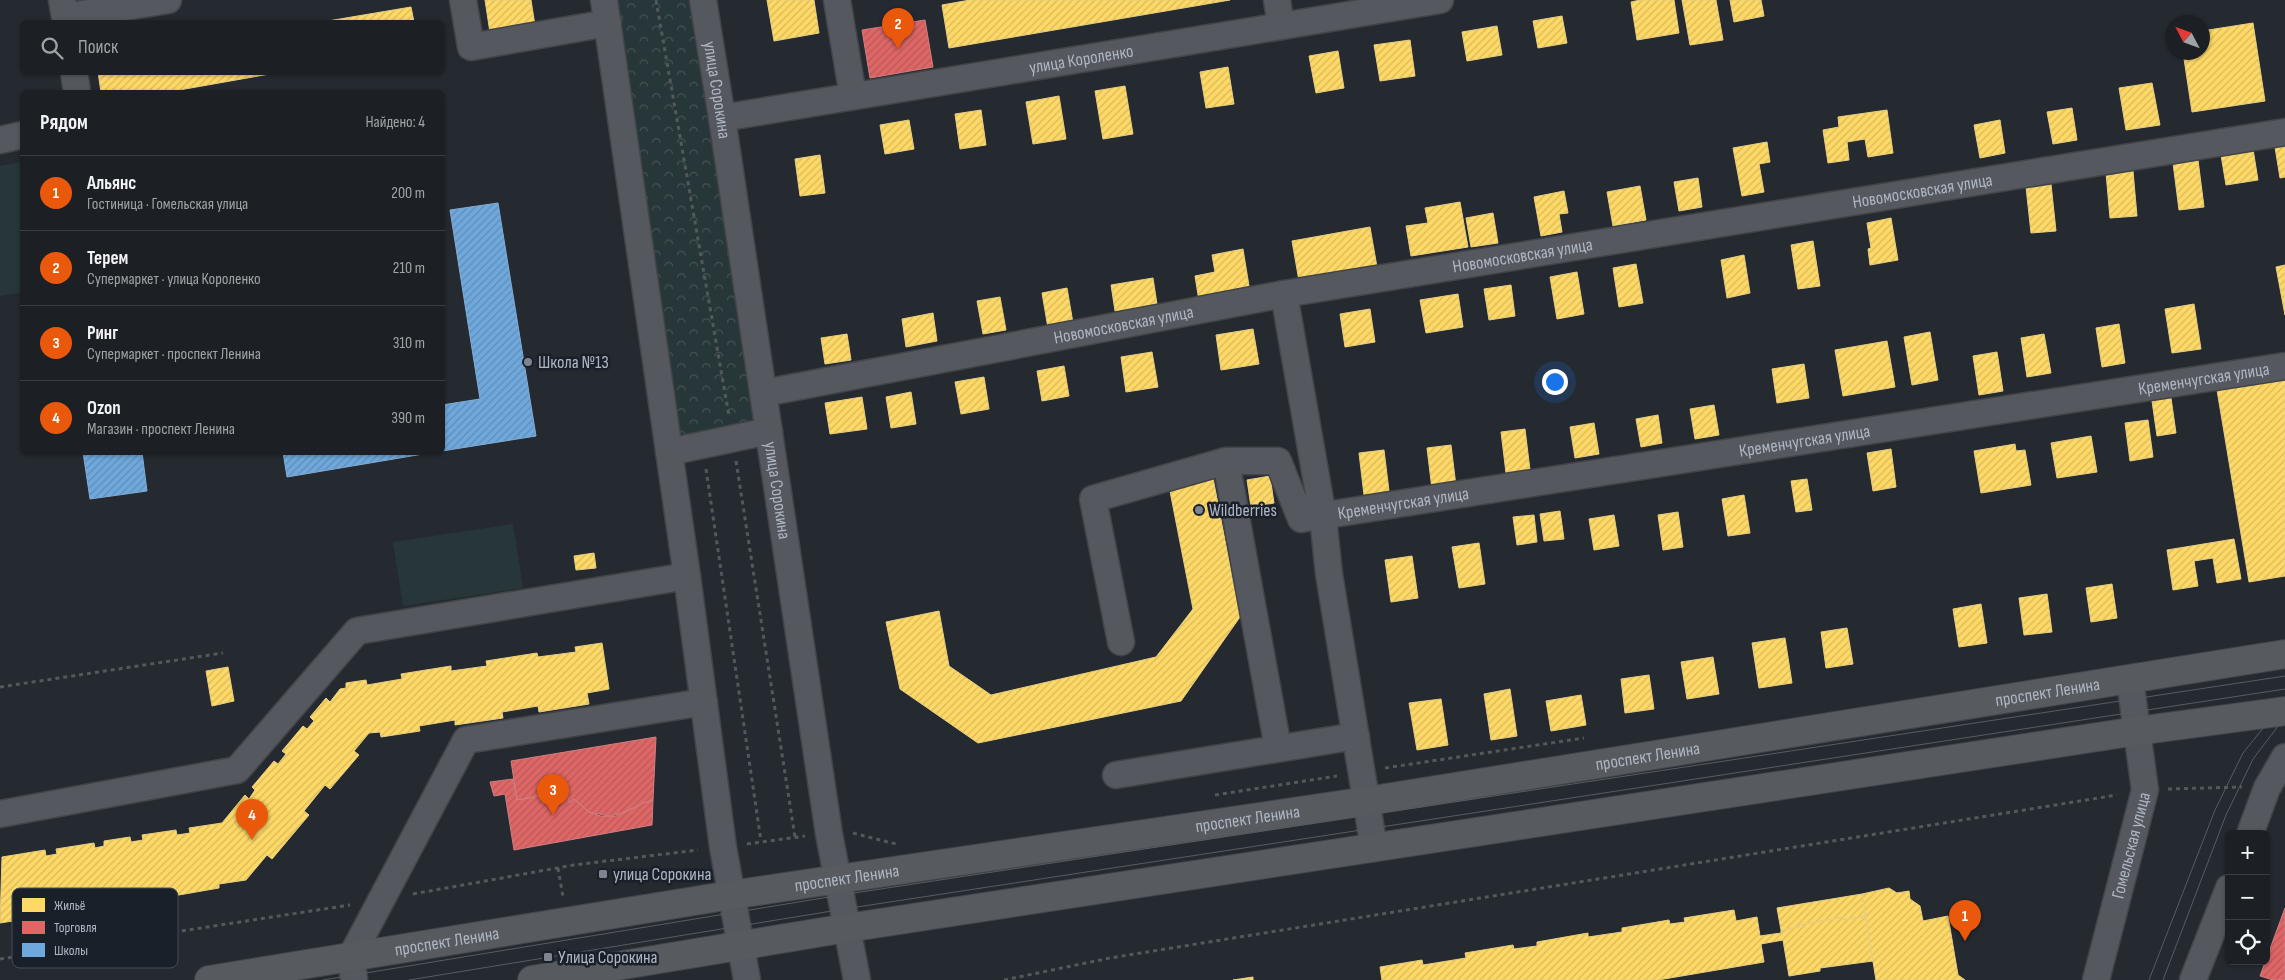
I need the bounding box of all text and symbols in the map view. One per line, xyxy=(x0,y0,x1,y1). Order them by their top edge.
pin: 2 xyxy=(882,8,914,49)
north arrow xyxy=(2165,15,2210,60)
search box xyxy=(20,20,445,75)
icon: search xyxy=(38,34,66,62)
text: Поиск xyxy=(78,36,118,59)
street label: улица Сорокина xyxy=(699,40,735,140)
street label: улица Короленко xyxy=(1028,41,1135,78)
text: Рядом xyxy=(40,110,88,135)
text: Найдено: 4 xyxy=(365,113,425,132)
street label: Новомосковская улица xyxy=(1851,169,1994,213)
text: Альянс xyxy=(87,172,136,195)
text: 1 xyxy=(53,184,59,203)
text: 200 m xyxy=(391,184,425,203)
text: Гостиница · Гомельская улица xyxy=(87,195,248,214)
street label: Новомосковская улица xyxy=(1451,234,1594,278)
text: Терем xyxy=(87,247,128,270)
text: 2 xyxy=(52,259,60,278)
text: 210 m xyxy=(393,259,425,278)
text: Супермаркет · улица Короленко xyxy=(87,270,261,289)
street label: Новомосковская улица xyxy=(1052,301,1195,349)
text: Ринг xyxy=(87,322,118,345)
text: 3 xyxy=(52,334,60,353)
text: 310 m xyxy=(393,334,425,353)
text: Супермаркет · проспект Ленина xyxy=(87,345,261,364)
place label: Школа №13 xyxy=(538,352,609,373)
marker: Школа №13 xyxy=(522,356,534,368)
street label: Кременчугская улица xyxy=(2137,359,2271,400)
your location xyxy=(1542,369,1568,395)
text: Ozon xyxy=(87,397,121,420)
text: 4 xyxy=(52,409,60,428)
text: 390 m xyxy=(391,409,425,428)
text: Магазин · проспект Ленина xyxy=(87,420,235,439)
street label: Кременчугская улица xyxy=(1738,421,1872,462)
street label: улица Сорокина xyxy=(759,440,795,541)
street label: Кременчугская улица xyxy=(1336,483,1470,524)
place label: Wildberries xyxy=(1209,500,1277,521)
marker: Wildberries xyxy=(1193,504,1205,516)
street label: проспект Ленина xyxy=(1994,674,2101,711)
street label: проспект Ленина xyxy=(1594,738,1702,775)
pin: 3 xyxy=(537,774,569,815)
street label: Гомельская улица xyxy=(2107,790,2155,901)
pin: 4 xyxy=(236,799,268,840)
street label: проспект Ленина xyxy=(1194,801,1301,837)
map controls xyxy=(2225,830,2270,965)
button: + xyxy=(2225,830,2270,875)
street label: проспект Ленина xyxy=(793,860,901,896)
place label: улица Сорокина xyxy=(613,864,711,885)
marker: улица Сорокина xyxy=(597,868,609,880)
button: − xyxy=(2225,875,2270,920)
legend xyxy=(12,888,178,968)
text: Жильё xyxy=(54,897,85,914)
pin: 1 xyxy=(1949,900,1981,941)
text: Торговля xyxy=(54,919,97,936)
button: locate xyxy=(2225,920,2270,965)
street label: проспект Ленина xyxy=(393,923,501,961)
text: Школы xyxy=(54,942,88,959)
place label: Улица Сорокина xyxy=(558,947,658,968)
marker: Улица Сорокина xyxy=(542,951,554,963)

